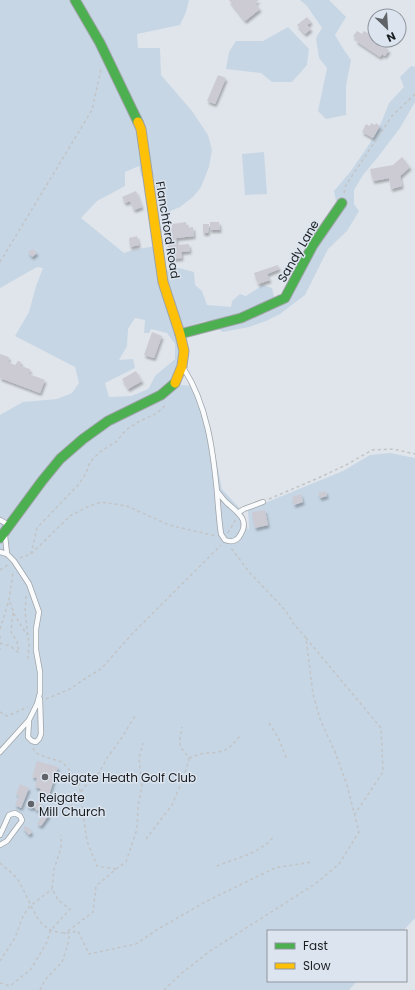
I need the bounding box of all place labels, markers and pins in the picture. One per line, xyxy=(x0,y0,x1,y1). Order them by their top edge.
place label: Reigate Heath Golf Club xyxy=(53,769,196,786)
marker: Reigate Heath Golf Club xyxy=(40,772,50,782)
place label: Reigate Mill Church xyxy=(39,789,105,820)
marker: Reigate Mill Church xyxy=(26,799,36,809)

